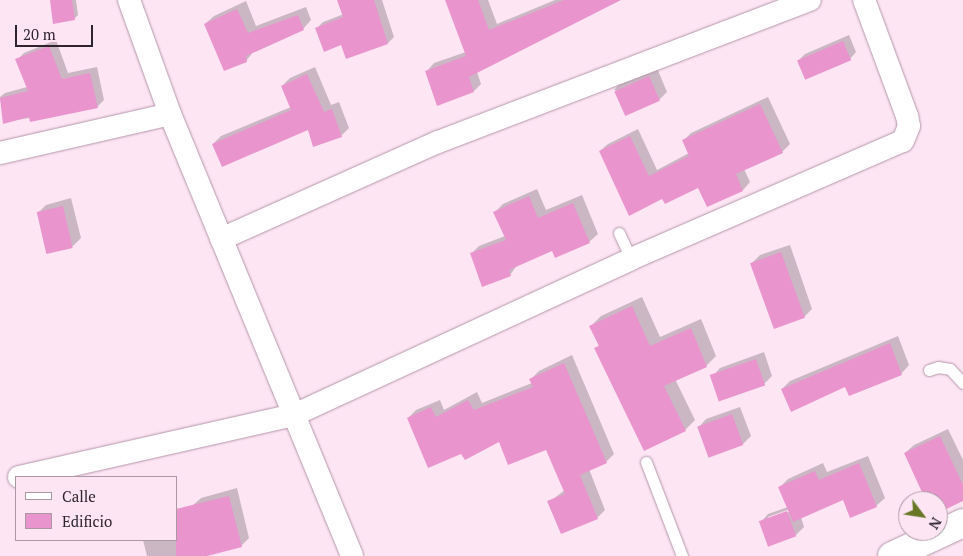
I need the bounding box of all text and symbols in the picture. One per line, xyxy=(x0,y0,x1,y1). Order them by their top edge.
scale bar xyxy=(18,15,95,47)
text: 20 m xyxy=(23,24,56,44)
legend xyxy=(15,476,178,541)
text: Calle xyxy=(62,486,96,506)
north arrow xyxy=(898,491,948,541)
text: Edificio xyxy=(62,511,112,531)
text: N xyxy=(925,514,946,533)

